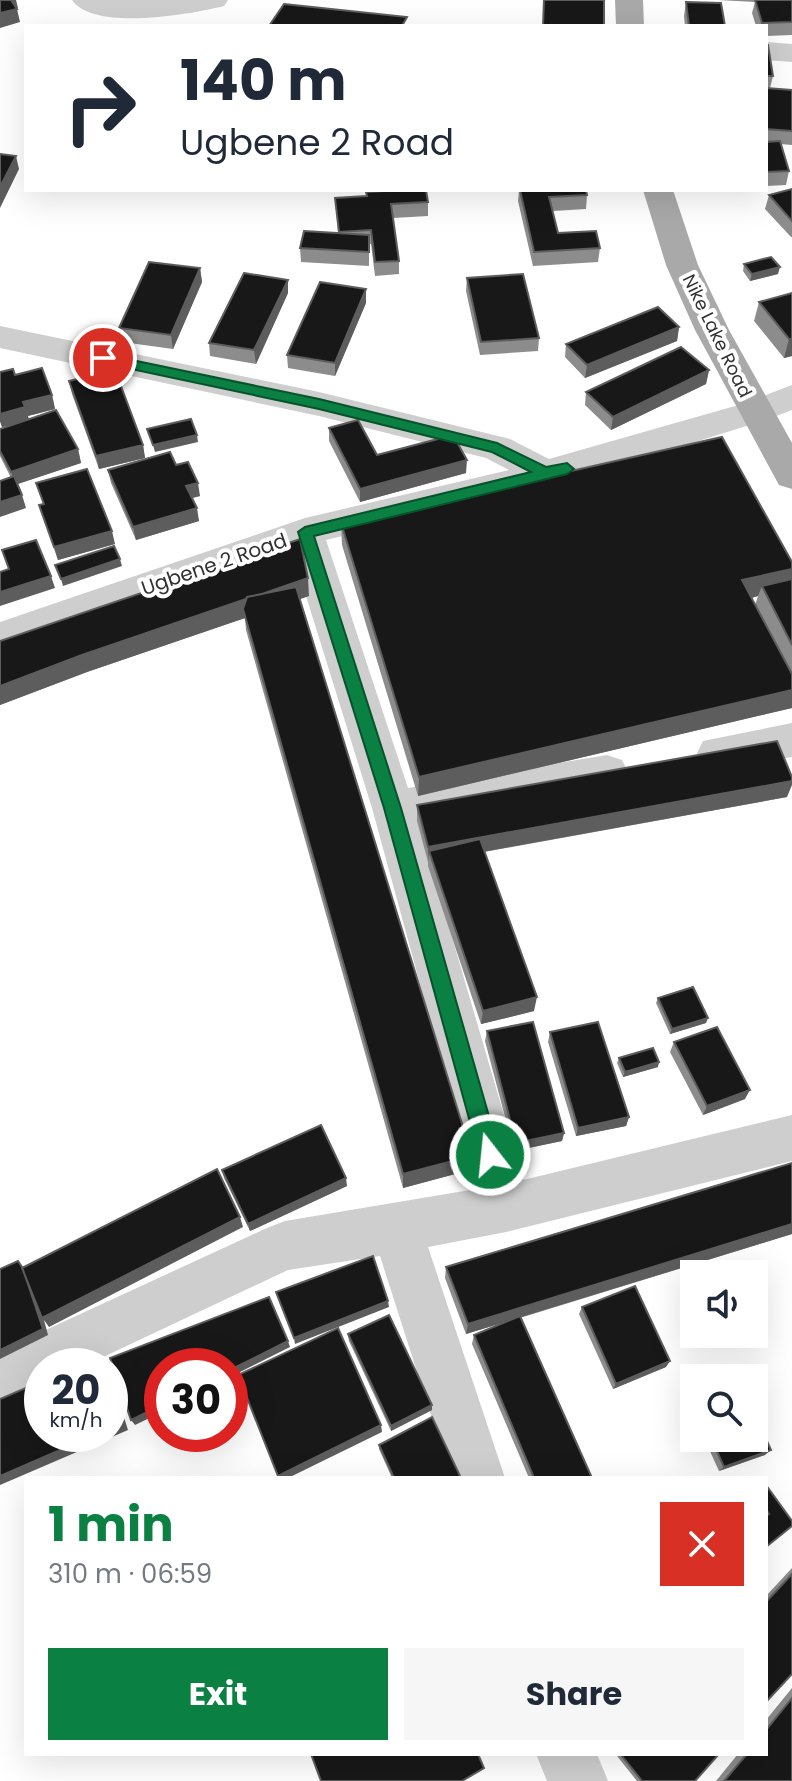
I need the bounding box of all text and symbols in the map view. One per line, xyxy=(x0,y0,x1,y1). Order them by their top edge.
text: 140 m xyxy=(180,41,347,120)
icon: right xyxy=(48,56,152,160)
text: Ugbene 2 Road xyxy=(180,117,454,168)
street label: Nike Lake Road xyxy=(677,270,758,402)
pin xyxy=(69,324,137,392)
icon: arrive xyxy=(81,336,125,380)
street label: Ugbene 2 Road xyxy=(137,526,291,602)
position arrow xyxy=(448,1113,532,1197)
map controls xyxy=(680,1260,768,1452)
button: sound xyxy=(680,1260,768,1348)
speed limit sign: 30 xyxy=(144,1348,248,1452)
text: 20 xyxy=(52,1362,100,1418)
button: search xyxy=(680,1364,768,1452)
text: km/h xyxy=(49,1406,103,1434)
text: 1 min xyxy=(48,1491,174,1558)
button: close xyxy=(660,1502,744,1586)
text: 310 m · 06:59 xyxy=(48,1556,212,1592)
button: Exit xyxy=(48,1648,388,1740)
button: Share xyxy=(404,1648,744,1740)

